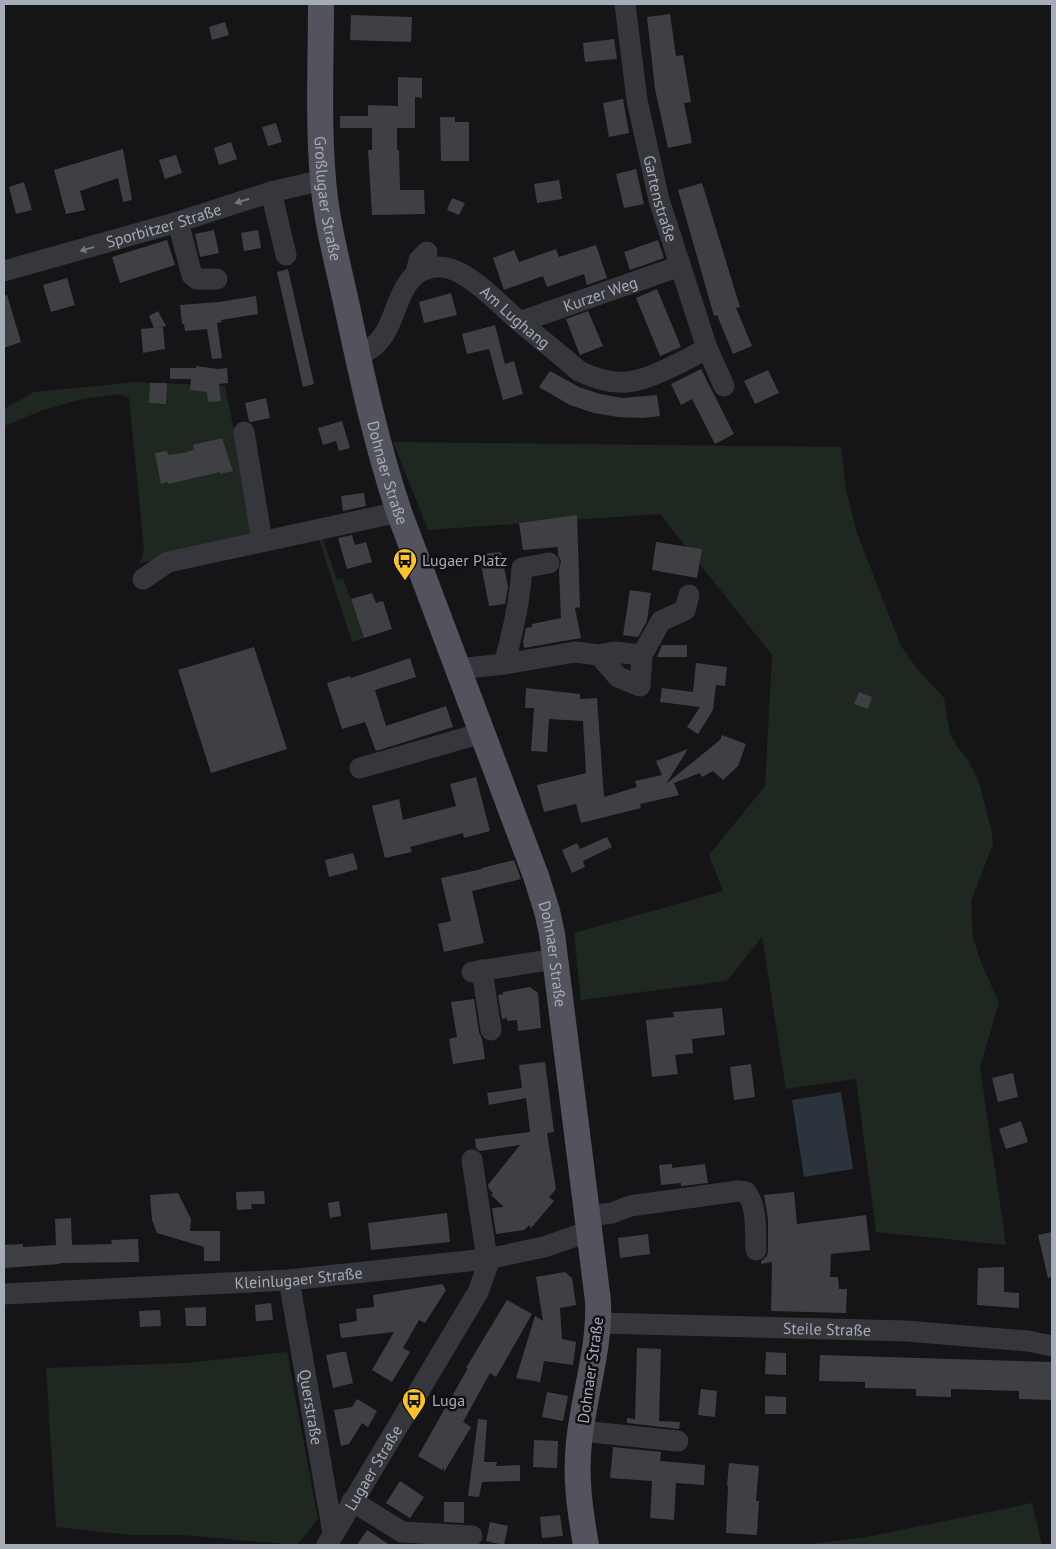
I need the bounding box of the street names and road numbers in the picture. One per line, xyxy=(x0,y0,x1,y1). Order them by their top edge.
street label: Großlugaer Straße xyxy=(311,136,346,263)
street label: Gartenstraße xyxy=(639,153,682,244)
street label: Sporbitzer Straße xyxy=(104,199,224,252)
street label: Kurzer Weg xyxy=(561,272,640,316)
street label: Am Lughang xyxy=(476,281,554,353)
street label: Dohnaer Straße xyxy=(363,419,413,527)
street label: Dohnaer Straße xyxy=(534,898,571,1008)
street label: Kleinlugaer Straße xyxy=(234,1262,363,1293)
street label: Dohnaer Straße xyxy=(573,1316,607,1424)
street label: Steile Straße xyxy=(783,1318,871,1340)
street label: Querstraße xyxy=(295,1368,327,1446)
street label: Lugaer Straße xyxy=(340,1421,406,1514)

